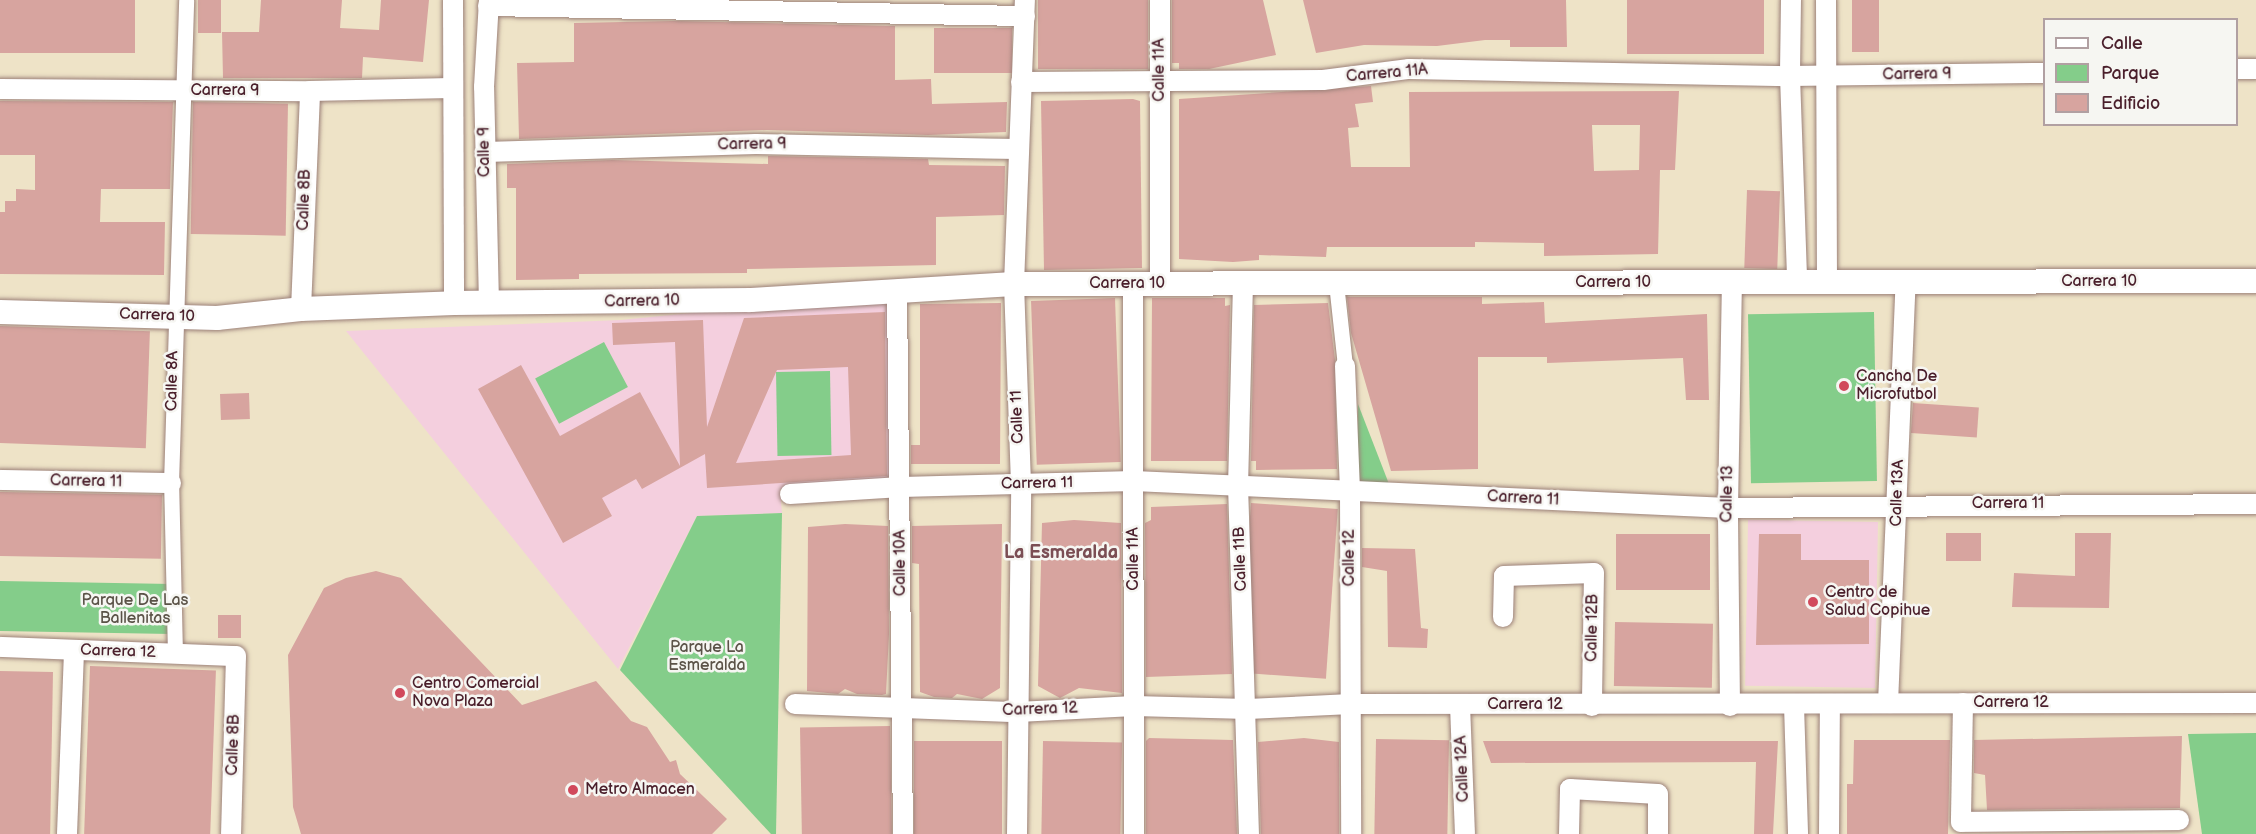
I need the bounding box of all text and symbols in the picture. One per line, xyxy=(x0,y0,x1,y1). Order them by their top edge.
legend xyxy=(2043,18,2238,126)
text: Calle xyxy=(2101,33,2143,54)
street label: Calle 11A xyxy=(1150,38,1170,102)
street label: Carrera 11A xyxy=(1345,61,1429,87)
text: Parque xyxy=(2101,63,2159,84)
street label: Carrera 9 xyxy=(1882,65,1952,85)
street label: Carrera 9 xyxy=(190,81,260,101)
text: Edificio xyxy=(2101,93,2160,114)
street label: Calle 9 xyxy=(475,127,495,177)
street label: Carrera 9 xyxy=(717,135,787,155)
street label: Calle 8B xyxy=(294,169,316,231)
street label: Carrera 10 xyxy=(2061,272,2137,292)
street label: Carrera 10 xyxy=(1575,273,1651,293)
street label: Carrera 10 xyxy=(1089,274,1165,294)
street label: Carrera 10 xyxy=(604,292,680,312)
street label: Carrera 10 xyxy=(119,305,195,327)
street label: Calle 8A xyxy=(163,351,183,411)
place label: Cancha De Microfutbol xyxy=(1856,367,1937,405)
marker: Cancha De Microfutbol xyxy=(1837,379,1851,393)
street label: Calle 11 xyxy=(1007,390,1029,444)
street label: Calle 13A xyxy=(1887,459,1909,527)
street label: Calle 13 xyxy=(1718,465,1738,523)
street label: Carrera 11 xyxy=(50,472,122,492)
street label: Carrera 11 xyxy=(1001,474,1073,494)
street label: Carrera 11 xyxy=(1486,488,1560,510)
street label: Carrera 11 xyxy=(1972,494,2044,514)
street label: Calle 11B xyxy=(1230,526,1252,592)
street label: Calle 11A xyxy=(1124,527,1144,591)
street label: Calle 10A xyxy=(891,530,911,596)
street label: Calle 12 xyxy=(1340,530,1360,586)
district label: La Esmeralda xyxy=(1004,542,1118,564)
place label: Centro de Salud Copihue xyxy=(1825,583,1930,621)
park label: Parque De Las Ballenitas xyxy=(82,591,188,629)
street label: Calle 12B xyxy=(1583,594,1603,662)
marker: Centro de Salud Copihue xyxy=(1806,595,1820,609)
park label: Parque La Esmeralda xyxy=(668,638,746,676)
street label: Carrera 12 xyxy=(80,641,156,663)
place label: Centro Comercial Nova Plaza xyxy=(412,674,539,712)
marker: Centro Comercial Nova Plaza xyxy=(393,686,407,700)
street label: Carrera 12 xyxy=(1973,693,2049,713)
street label: Carrera 12 xyxy=(1487,695,1563,715)
street label: Carrera 12 xyxy=(1002,699,1078,721)
street label: Calle 8B xyxy=(223,714,245,776)
street label: Calle 12A xyxy=(1452,735,1474,803)
place label: Metro Almacen xyxy=(585,780,695,800)
marker: Metro Almacen xyxy=(566,783,580,797)

